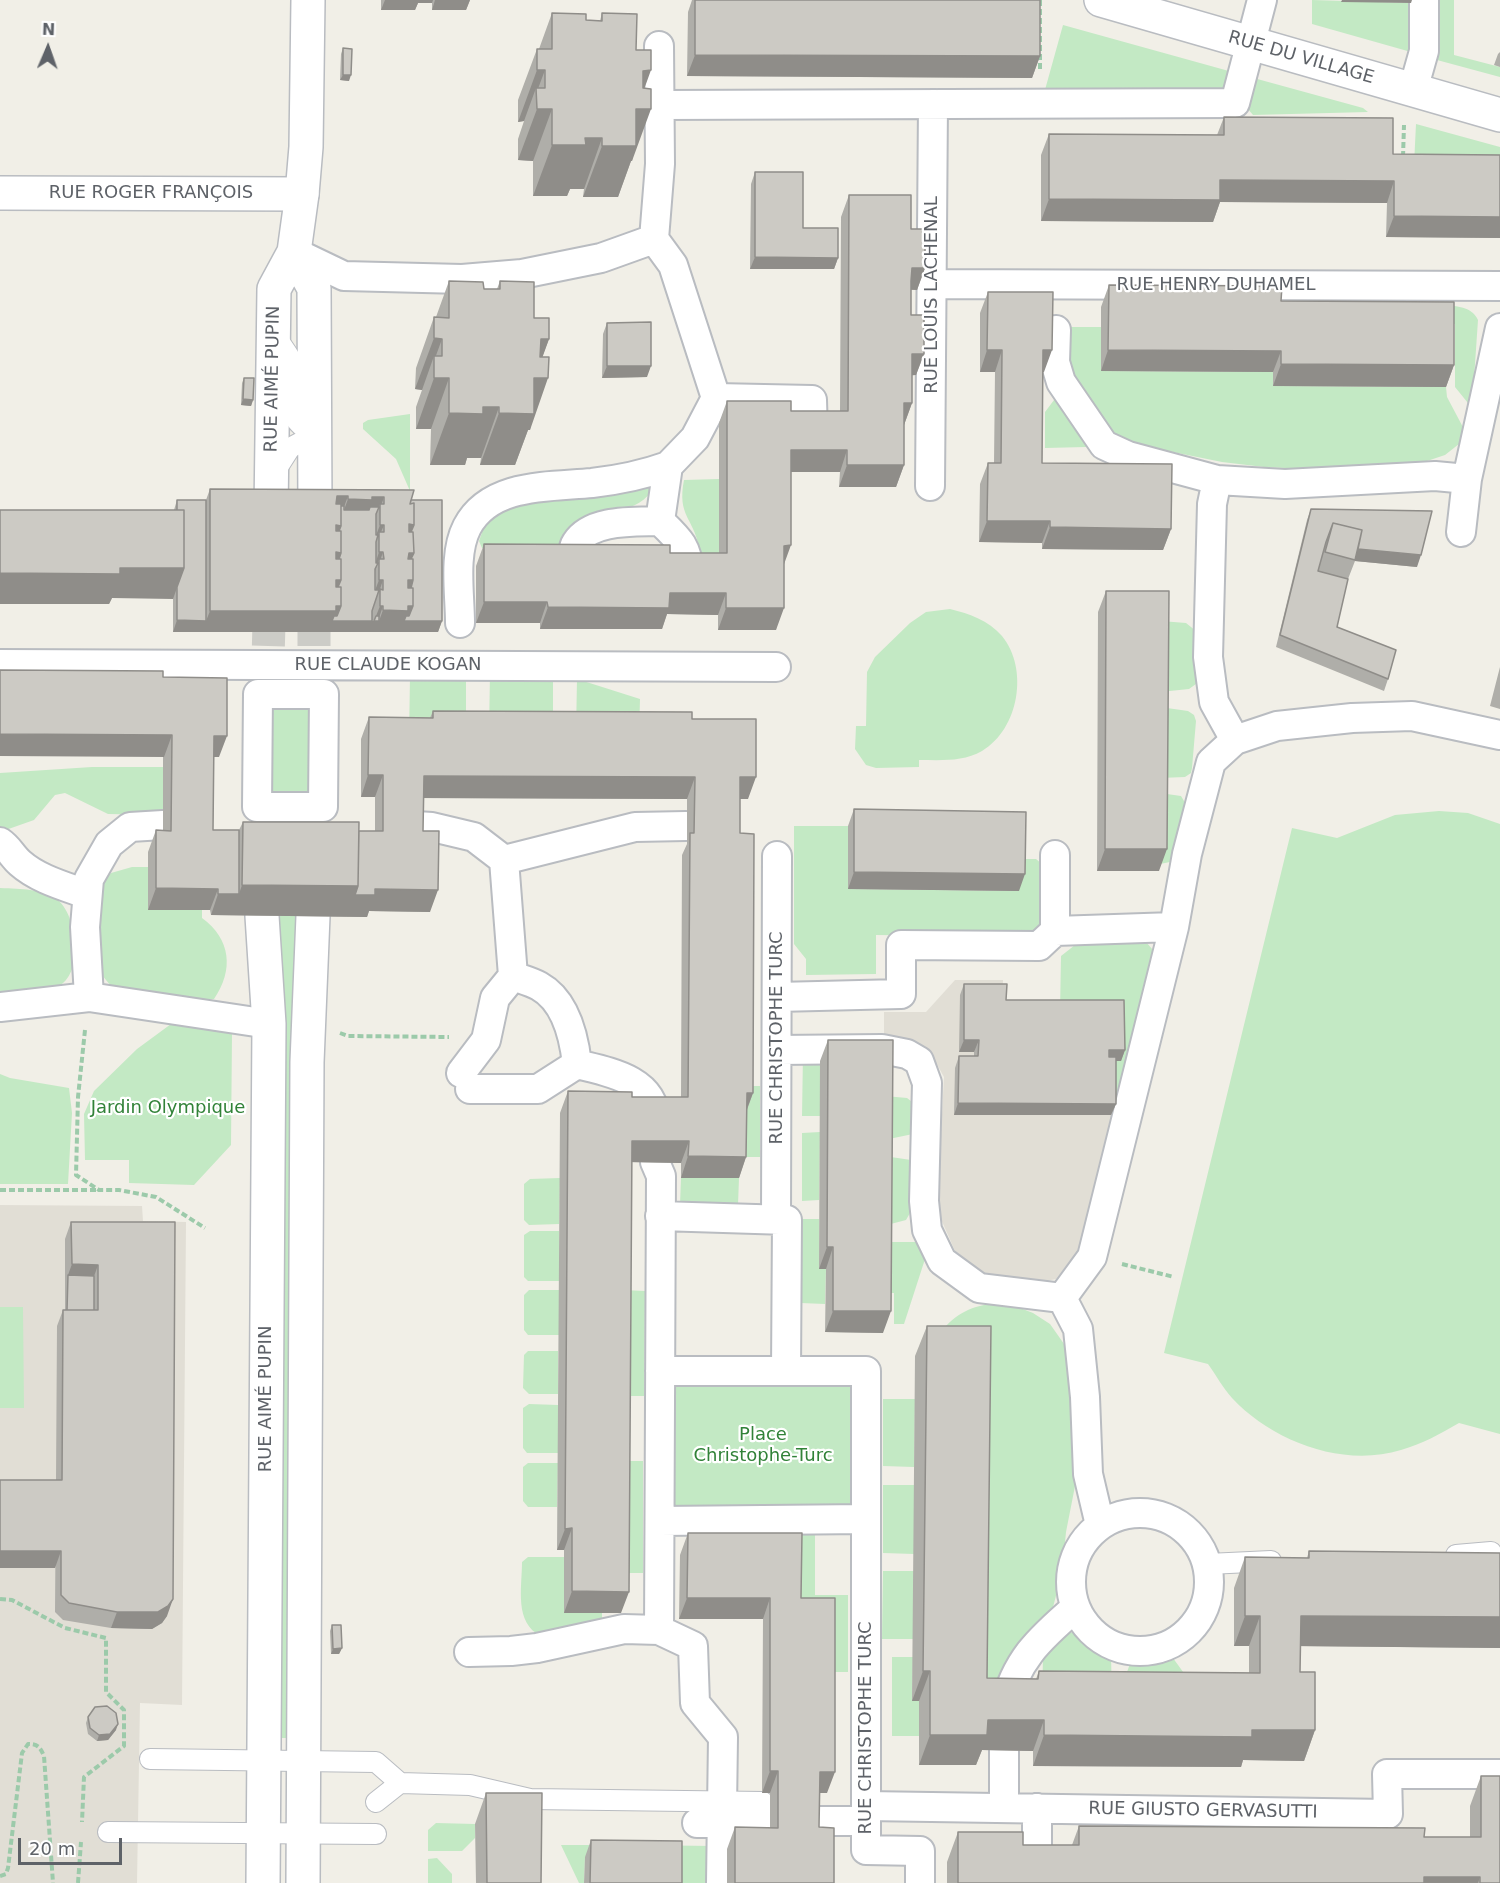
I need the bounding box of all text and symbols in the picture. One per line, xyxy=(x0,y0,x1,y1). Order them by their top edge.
north arrow xyxy=(18,18,78,78)
text: N xyxy=(42,20,56,39)
street label: RUE DU VILLAGE xyxy=(1225,27,1377,89)
street label: RUE ROGER FRANÇOIS xyxy=(49,182,253,204)
street label: RUE LOUIS LACHENAL xyxy=(921,196,943,394)
street label: RUE HENRY DUHAMEL xyxy=(1116,274,1316,296)
street label: RUE AIMÉ PUPIN xyxy=(261,305,285,453)
street label: RUE CLAUDE KOGAN xyxy=(295,654,481,676)
street label: RUE CHRISTOPHE TURC xyxy=(766,931,788,1145)
park label: Jardin Olympique xyxy=(91,1097,245,1119)
street label: RUE AIMÉ PUPIN xyxy=(255,1326,277,1472)
park label: Place Christophe-Turc xyxy=(693,1424,833,1466)
street label: RUE CHRISTOPHE TURC xyxy=(855,1621,877,1835)
street label: RUE GIUSTO GERVASUTTI xyxy=(1088,1798,1318,1824)
scale bar xyxy=(21,1826,124,1864)
text: 20 m xyxy=(29,1838,75,1859)

